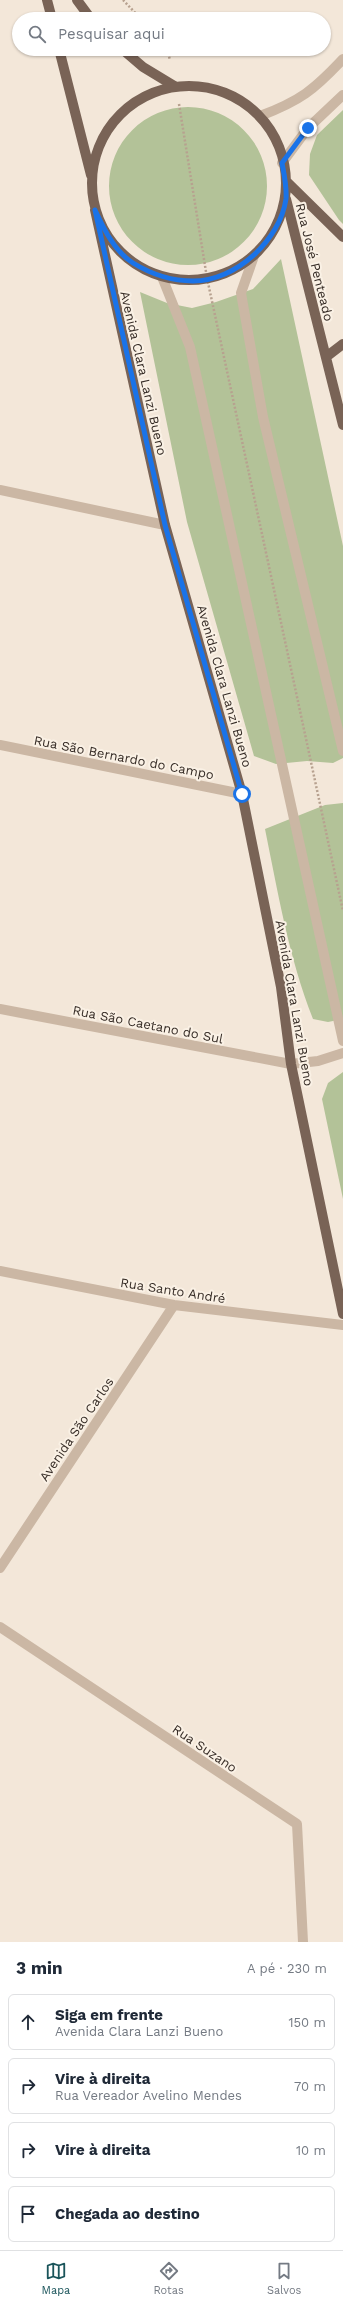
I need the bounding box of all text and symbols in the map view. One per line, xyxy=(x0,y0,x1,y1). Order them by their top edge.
search box xyxy=(12,12,331,56)
icon: search xyxy=(26,23,48,45)
text: Pesquisar aqui xyxy=(58,25,165,43)
route end xyxy=(299,119,317,137)
street label: Rua José Penteado xyxy=(293,202,336,323)
street label: Avenida Clara Lanzi Bueno xyxy=(117,289,170,457)
street label: Avenida Clara Lanzi Bueno xyxy=(194,603,255,769)
street label: Rua São Bernardo do Campo xyxy=(33,733,215,782)
route start xyxy=(233,785,251,803)
street label: Avenida Clara Lanzi Bueno xyxy=(273,919,317,1087)
street label: Rua São Caetano do Sul xyxy=(71,1003,225,1046)
street label: Rua Santo André xyxy=(119,1275,226,1306)
street label: Avenida São Carlos xyxy=(36,1375,117,1484)
street label: Rua Suzano xyxy=(170,1721,240,1776)
text: 3 min xyxy=(16,1958,62,1978)
text: A pé · 230 m xyxy=(247,1961,327,1976)
text: Siga em frente xyxy=(55,2006,163,2024)
icon: ahead xyxy=(17,2011,39,2033)
text: 150 m xyxy=(288,2015,326,2030)
text: Avenida Clara Lanzi Bueno xyxy=(55,2024,223,2039)
text: Vire à direita xyxy=(55,2070,150,2088)
icon: right xyxy=(17,2075,39,2097)
text: 70 m xyxy=(294,2079,326,2094)
text: Rua Vereador Avelino Mendes xyxy=(55,2088,242,2103)
icon: right xyxy=(17,2139,39,2161)
text: Vire à direita xyxy=(55,2141,150,2159)
text: 10 m xyxy=(296,2143,326,2158)
icon: arrive xyxy=(17,2203,39,2225)
text: Chegada ao destino xyxy=(55,2205,200,2223)
tab: Mapa xyxy=(42,2260,70,2297)
tab: Rotas xyxy=(153,2260,184,2297)
tab: Salvos xyxy=(267,2260,301,2297)

